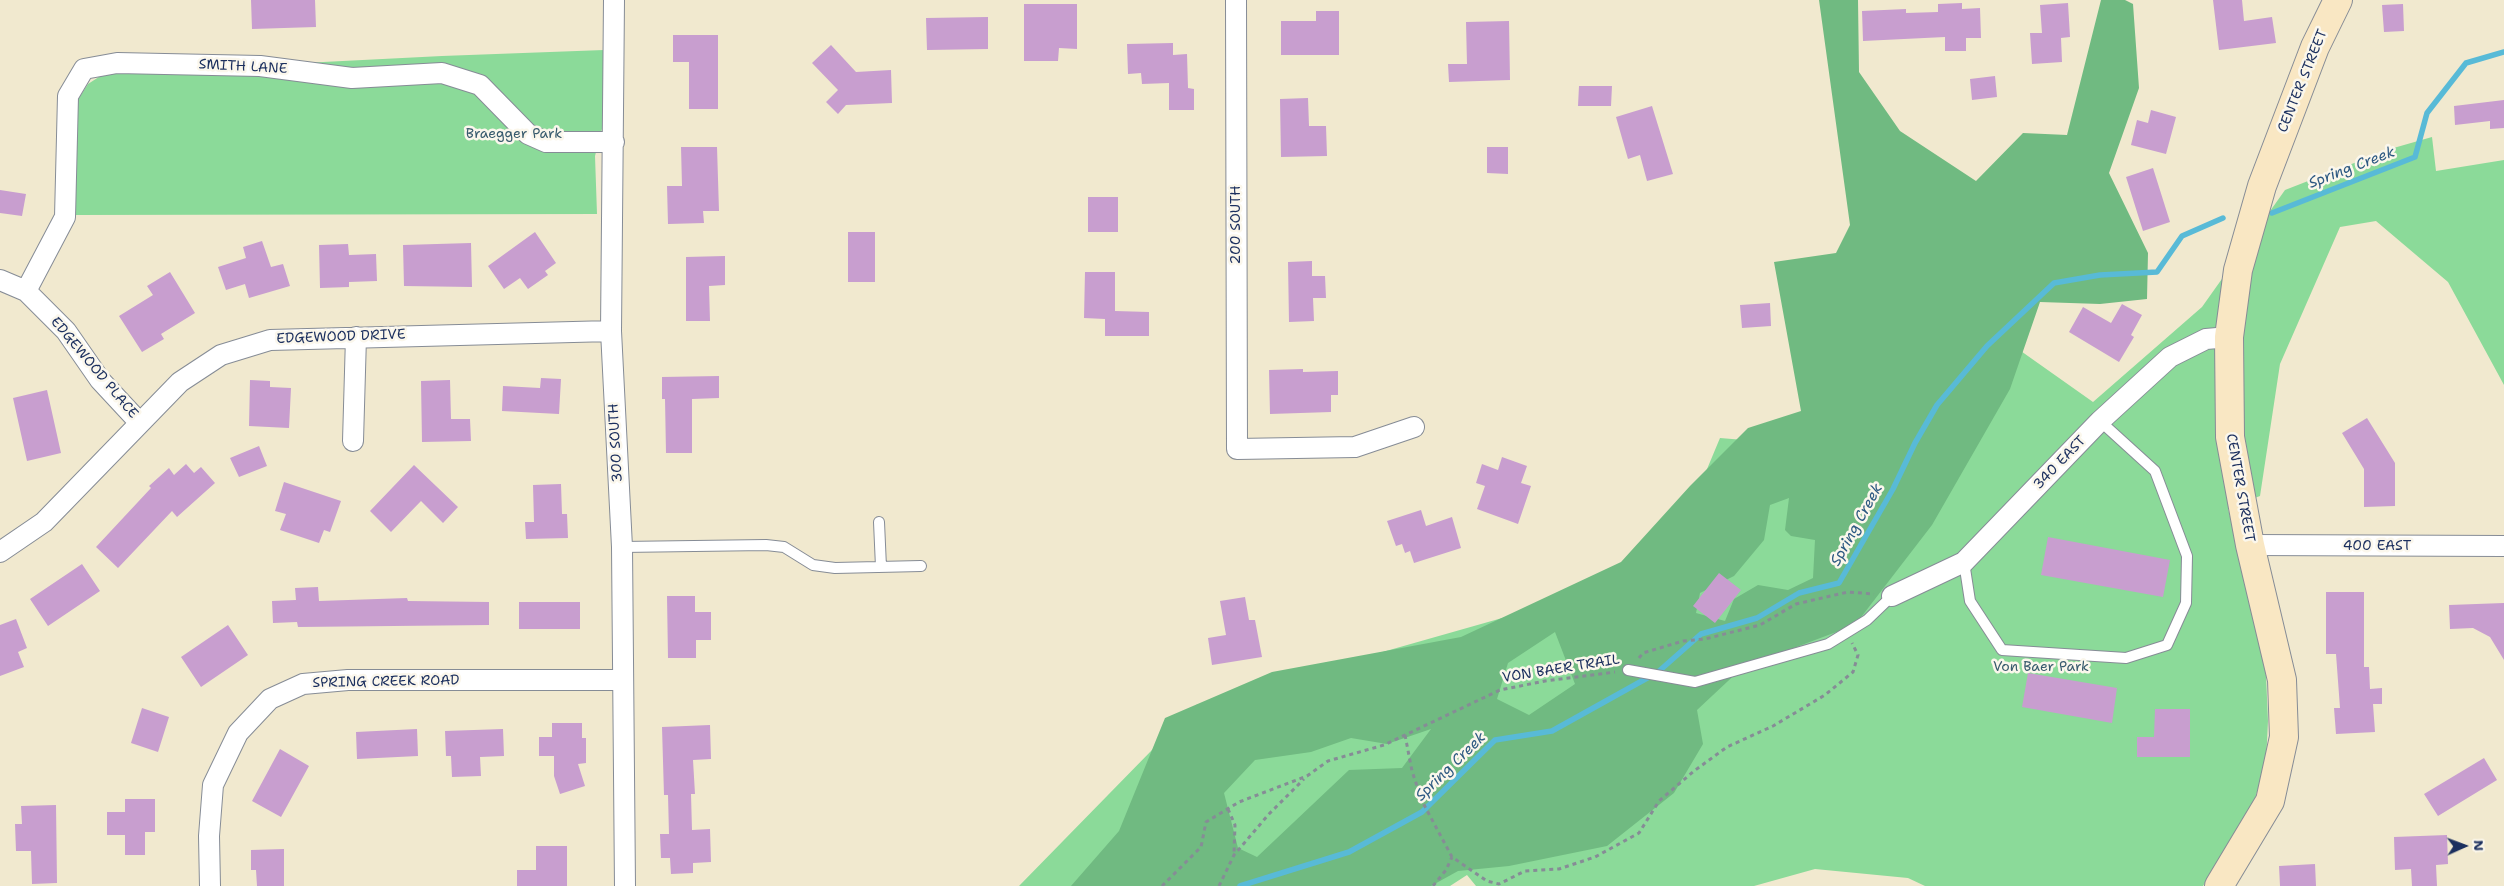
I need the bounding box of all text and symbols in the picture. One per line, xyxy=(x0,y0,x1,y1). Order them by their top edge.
street label: CENTER STREET xyxy=(2275,27,2331,135)
street label: SMITH LANE xyxy=(198,56,288,78)
park label: Braegger Park xyxy=(466,126,562,142)
water label: Spring Creek xyxy=(2306,143,2398,193)
street label: 200 SOUTH xyxy=(1228,186,1244,264)
street label: EDGEWOOD PLACE xyxy=(47,314,141,422)
street label: EDGEWOOD DRIVE xyxy=(276,326,406,348)
street label: 300 SOUTH xyxy=(606,403,626,483)
street label: CENTER STREET xyxy=(2222,432,2258,544)
street label: 340 EAST xyxy=(2030,433,2090,493)
water label: Spring Creek xyxy=(1827,481,1887,569)
street label: 400 EAST xyxy=(2343,538,2411,554)
street label: VON BAER TRAIL xyxy=(1501,651,1621,687)
park label: Von Baer Park xyxy=(1993,659,2089,675)
street label: SPRING CREEK ROAD xyxy=(312,672,460,692)
water label: Spring Creek xyxy=(1412,729,1490,805)
north arrow xyxy=(2439,821,2489,871)
text: N xyxy=(2470,840,2488,851)

